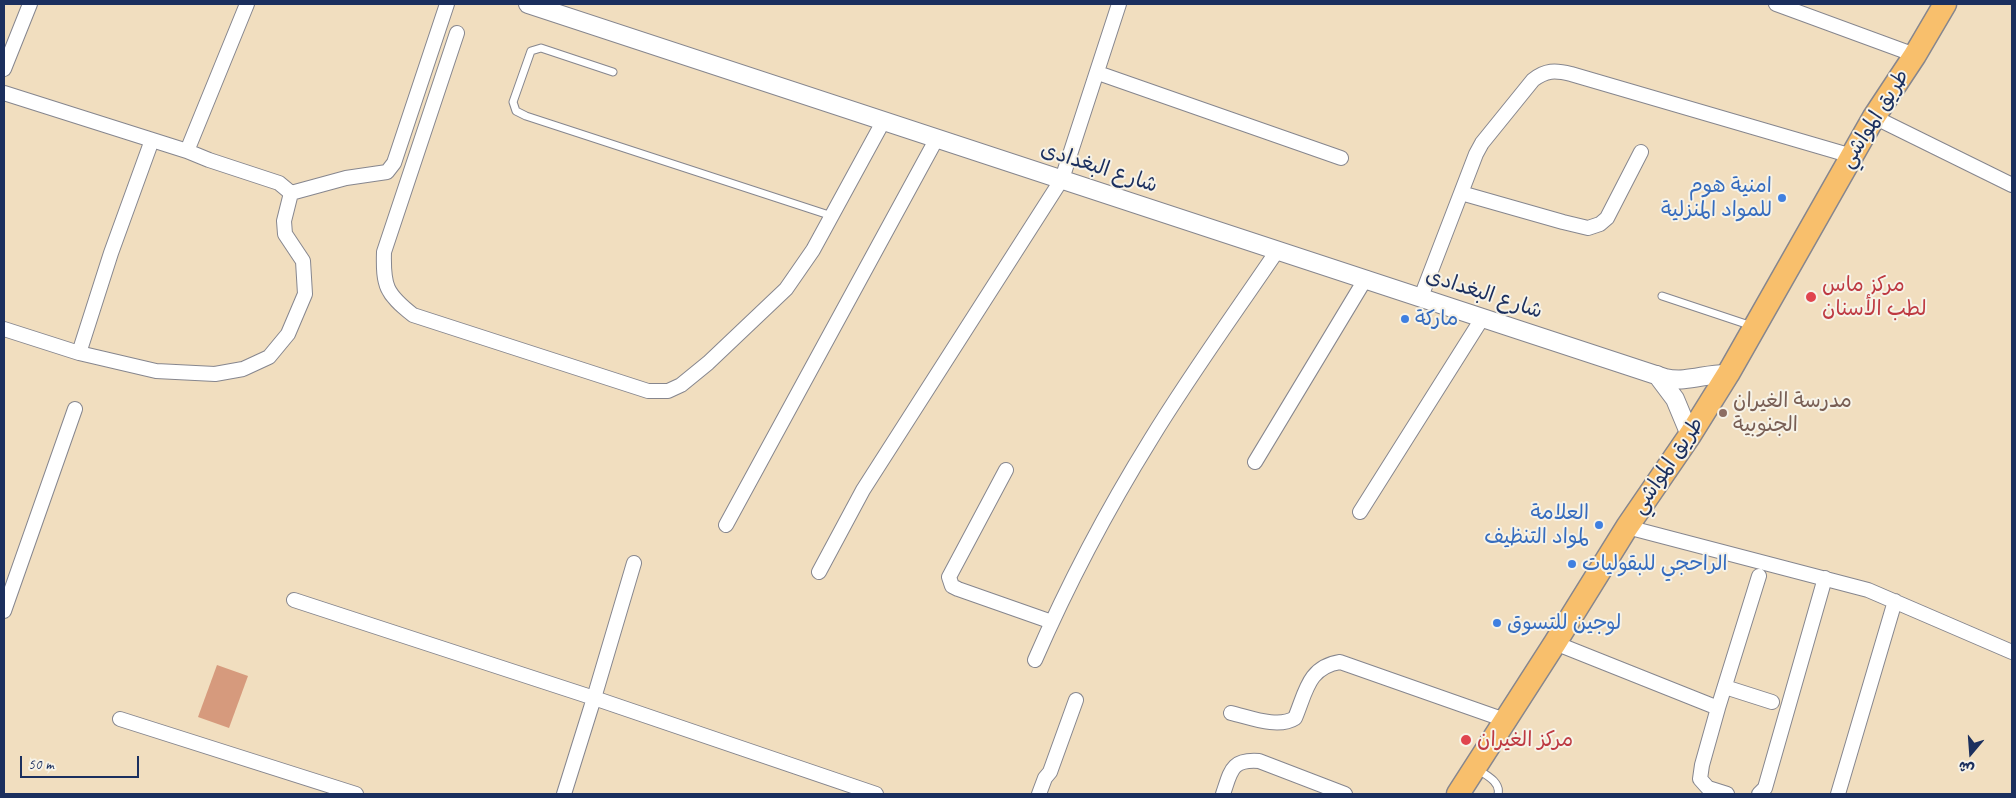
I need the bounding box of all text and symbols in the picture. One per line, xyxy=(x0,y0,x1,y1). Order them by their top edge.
street label: طريق المواشي xyxy=(1835,65,1915,173)
street label: شارع البغدادى xyxy=(1037,137,1161,199)
place label: امنية هوم للمواد المنزلية xyxy=(1661,173,1772,223)
marker: امنية هوم للمواد المنزلية xyxy=(1776,192,1788,204)
street label: شارع البغدادى xyxy=(1422,263,1546,325)
place label: مركز ماس لطب الأسنان xyxy=(1822,272,1927,322)
marker: مركز ماس لطب الأسنان xyxy=(1804,290,1818,304)
place label: ماركة xyxy=(1415,306,1458,332)
marker: ماركة xyxy=(1399,313,1411,325)
place label: مدرسة الغيران الجنوبية xyxy=(1733,388,1852,438)
marker: مدرسة الغيران الجنوبية xyxy=(1717,407,1729,419)
street label: طريق المواشي xyxy=(1626,413,1710,519)
place label: العلامة لمواد التنظيف xyxy=(1484,500,1589,550)
marker: العلامة لمواد التنظيف xyxy=(1593,519,1605,531)
place label: الراحجي للبقوليات xyxy=(1582,551,1728,577)
marker: الراحجي للبقوليات xyxy=(1566,558,1578,570)
place label: لوجين للتسوق xyxy=(1507,610,1621,636)
marker: لوجين للتسوق xyxy=(1491,617,1503,629)
place label: مركز الغيران xyxy=(1477,727,1573,753)
north arrow xyxy=(1946,728,1996,778)
marker: مركز الغيران xyxy=(1459,733,1473,747)
scale bar xyxy=(22,746,141,778)
text: 50 m xyxy=(28,755,54,774)
text: ش xyxy=(1956,757,1976,778)

